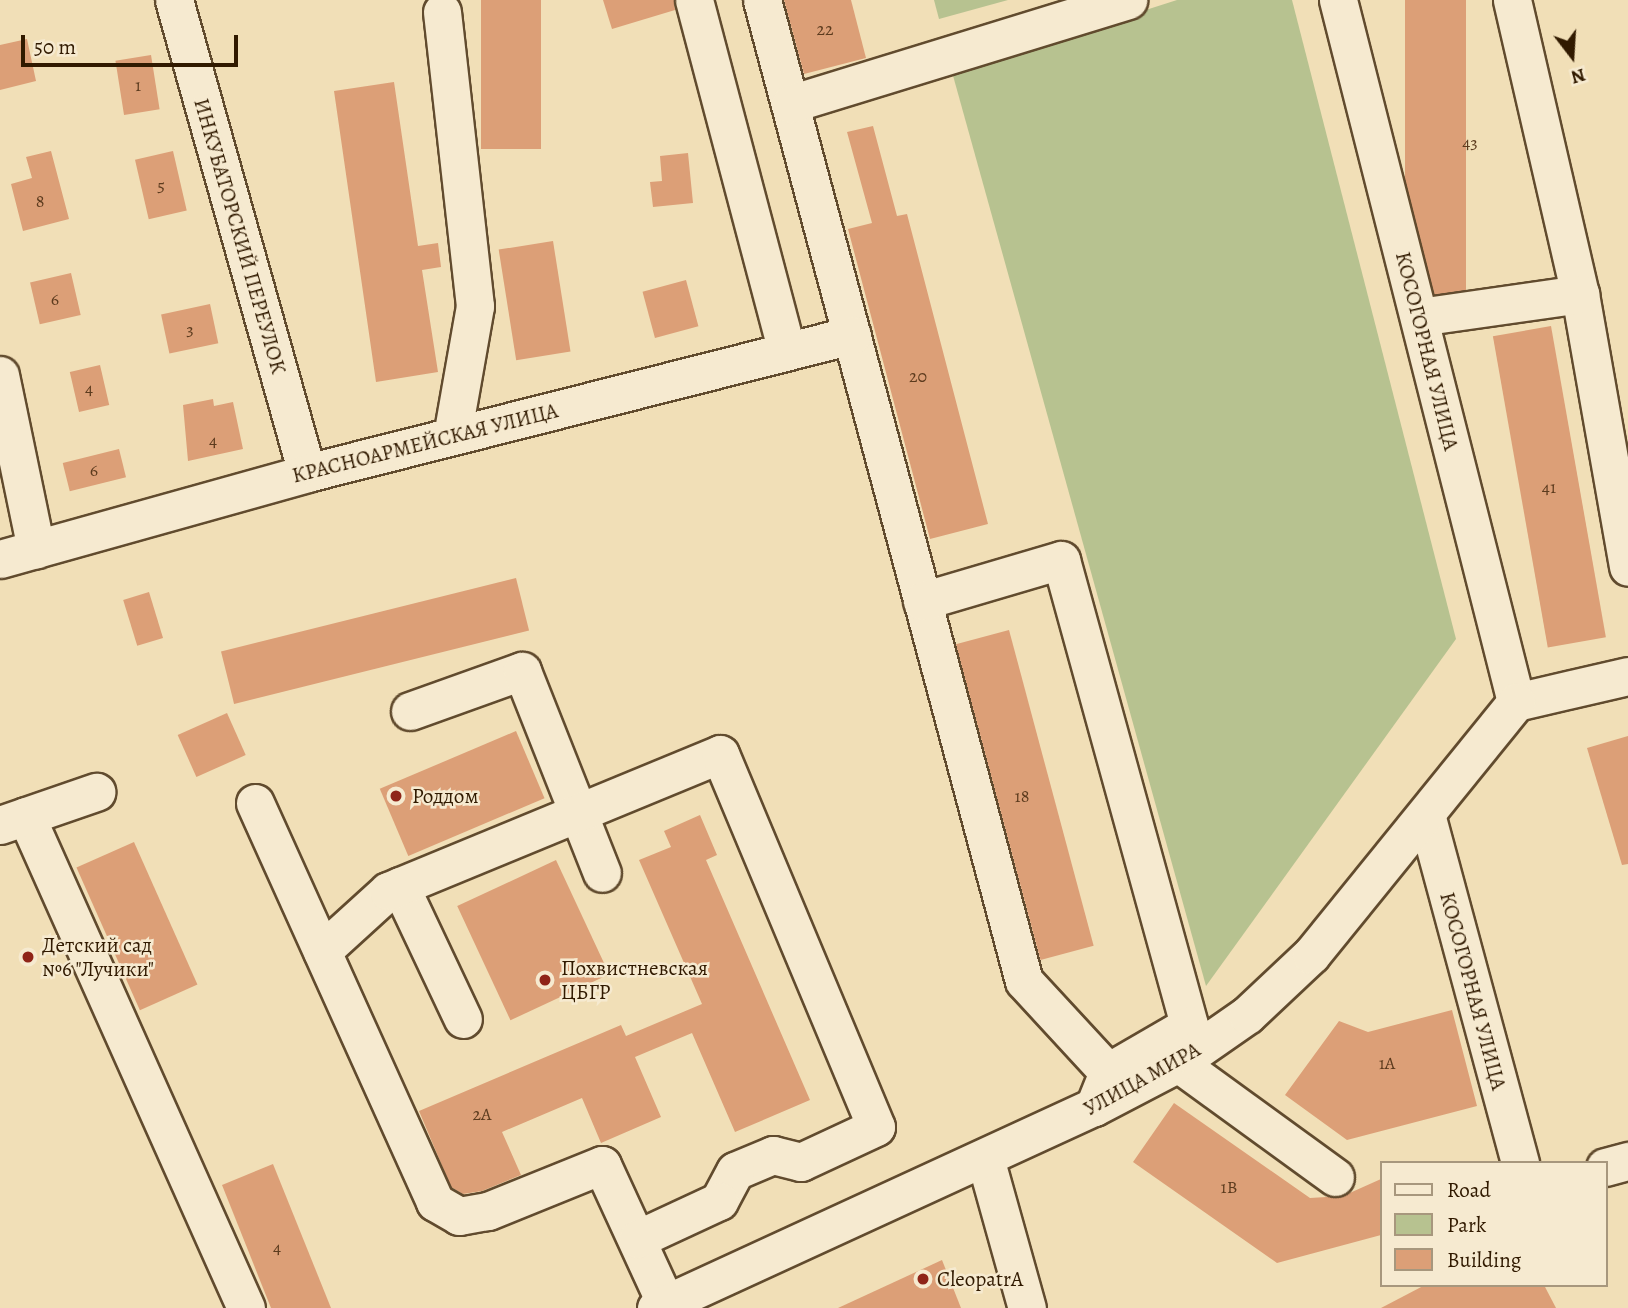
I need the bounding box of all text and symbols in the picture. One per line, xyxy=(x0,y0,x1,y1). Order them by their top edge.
house number: 22 xyxy=(816,18,834,40)
scale bar xyxy=(24,21,242,65)
north arrow xyxy=(1537,21,1607,91)
text: 50 m xyxy=(34,33,76,61)
text: N xyxy=(1568,62,1589,91)
house number: 1 xyxy=(135,74,141,96)
street label: ИНКУБАТОРСКИЙ ПЕРЕУЛОК xyxy=(189,95,291,377)
house number: 43 xyxy=(1462,131,1478,153)
house number: 5 xyxy=(157,174,165,196)
house number: 8 xyxy=(36,190,44,212)
street label: КОСОГОРНАЯ УЛИЦА xyxy=(1390,249,1464,453)
house number: 6 xyxy=(51,288,59,310)
house number: 3 xyxy=(186,318,194,340)
house number: 20 xyxy=(909,365,927,387)
house number: 4 xyxy=(85,377,93,399)
street label: КРАСНОАРМЕЙСКАЯ УЛИЦА xyxy=(289,398,561,488)
house number: 4 xyxy=(209,429,217,451)
house number: 6 xyxy=(90,459,98,481)
house number: 41 xyxy=(1542,476,1556,498)
place label: Роддом xyxy=(412,783,479,809)
house number: 18 xyxy=(1015,785,1029,807)
marker: Роддом xyxy=(386,786,406,806)
street label: КОСОГОРНАЯ УЛИЦА xyxy=(1434,889,1512,1093)
place label: Детский сад №6 "Лучики" xyxy=(42,932,154,982)
marker: Детский сад №6 "Лучики" xyxy=(20,949,36,965)
place label: Похвистневская ЦБГР xyxy=(561,955,708,1005)
marker: Похвистневская ЦБГР xyxy=(535,970,555,990)
street label: УЛИЦА МИРА xyxy=(1079,1037,1205,1121)
house number: 1А xyxy=(1379,1052,1395,1074)
house number: 2А xyxy=(472,1103,492,1125)
legend xyxy=(1380,1161,1607,1287)
house number: 1В xyxy=(1221,1176,1237,1198)
text: Road xyxy=(1447,1176,1491,1204)
text: Park xyxy=(1447,1211,1486,1239)
house number: 4 xyxy=(273,1236,281,1258)
text: Building xyxy=(1447,1246,1521,1274)
place label: CleopatrA xyxy=(937,1266,1023,1292)
marker: CleopatrA xyxy=(915,1271,931,1287)

